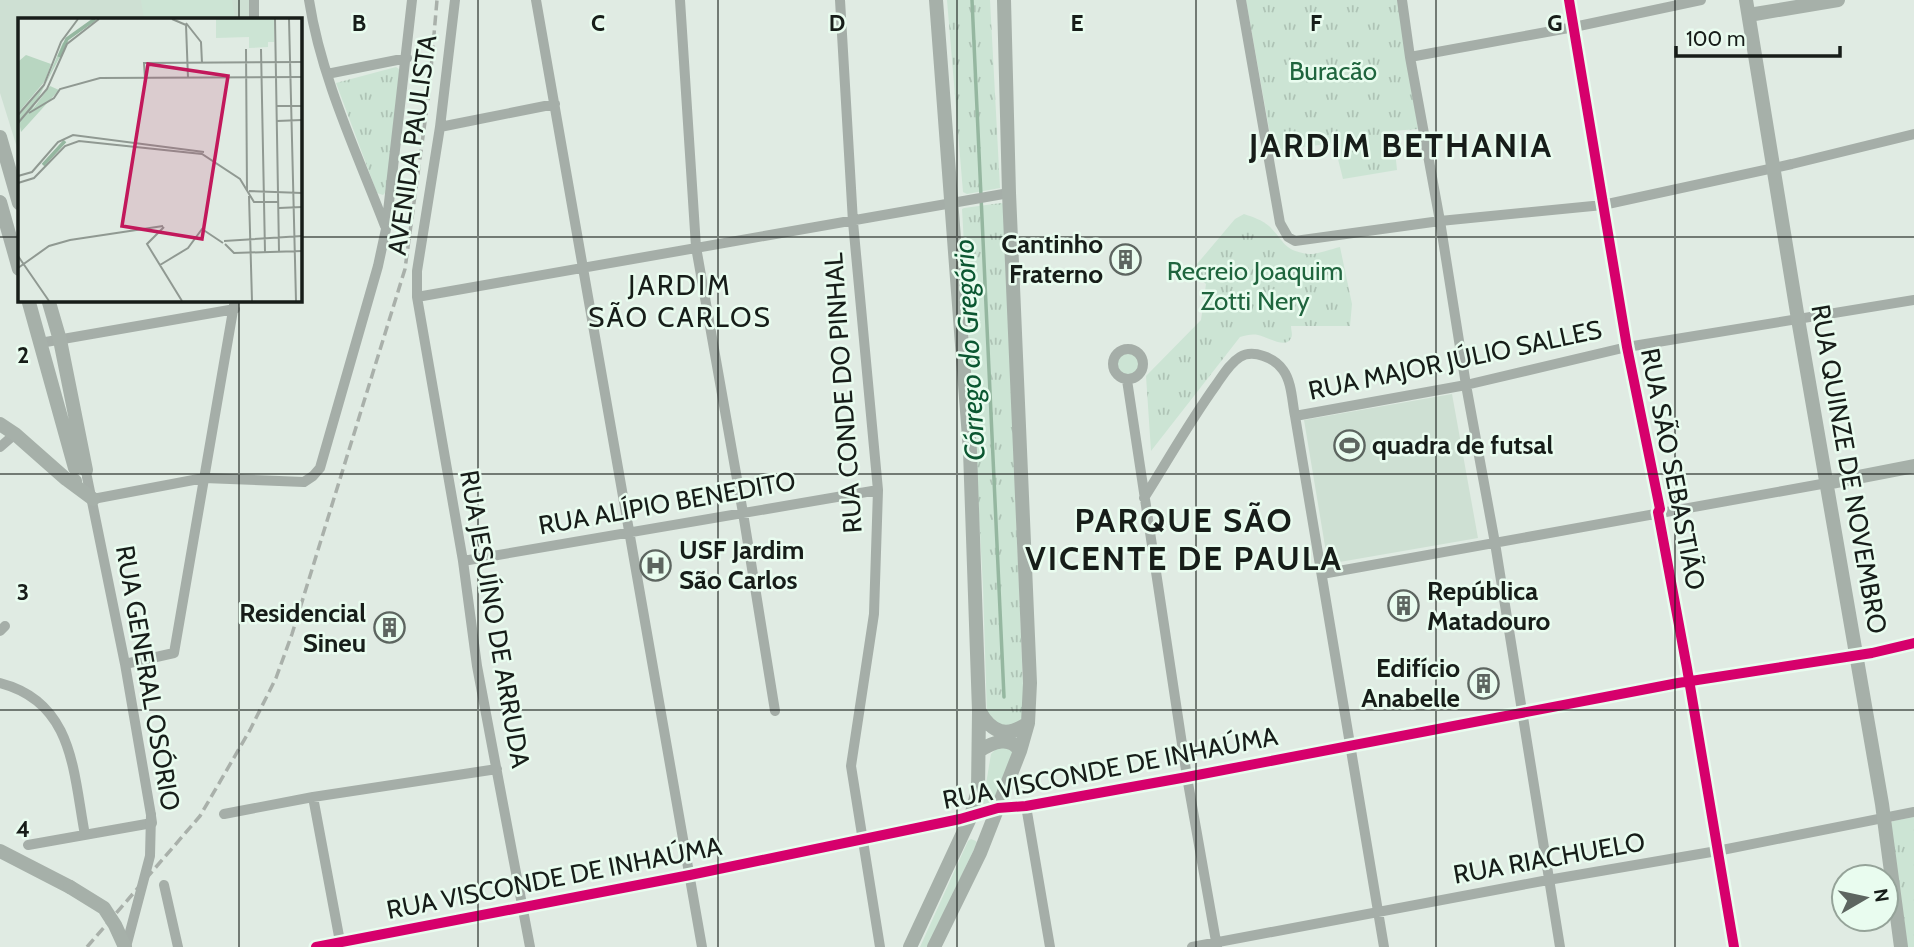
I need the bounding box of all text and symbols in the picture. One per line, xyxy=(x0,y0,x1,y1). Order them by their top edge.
text: B xyxy=(352,9,366,37)
text: C xyxy=(591,9,605,37)
text: D xyxy=(829,9,845,37)
text: E xyxy=(1070,9,1084,37)
text: F xyxy=(1310,9,1322,37)
text: G xyxy=(1547,9,1563,37)
scale bar xyxy=(1676,14,1840,58)
inset map xyxy=(18,18,301,301)
text: 100 m xyxy=(1686,26,1745,51)
street label: AVENIDA PAULISTA xyxy=(381,33,443,257)
park label: Buracão xyxy=(1289,55,1377,87)
district label: JARDIM BETHANIA xyxy=(1248,125,1553,165)
place label: Cantinho Fraterno xyxy=(1001,228,1103,290)
water label: Córrego do Gregório xyxy=(946,238,992,462)
building icon: Cantinho Fraterno xyxy=(1109,242,1143,276)
street label: RUA CONDE DO PINHAL xyxy=(817,252,869,534)
park label: Recreio Joaquim Zotti Nery xyxy=(1167,255,1343,317)
district label: JARDIM SÃO CARLOS xyxy=(588,268,772,334)
street label: RUA QUINZE DE NOVEMBRO xyxy=(1804,302,1894,636)
street label: RUA MAJOR JÚLIO SALLES xyxy=(1305,313,1605,407)
text: 2 xyxy=(17,341,29,369)
street label: RUA SÃO SEBASTIÃO xyxy=(1634,346,1712,592)
sports icon: quadra de futsal xyxy=(1332,428,1366,462)
place label: quadra de futsal xyxy=(1372,429,1553,461)
street label: RUA ALÍPIO BENEDITO xyxy=(536,465,798,541)
street label: RUA JESUÍNO DE ARRUDA xyxy=(453,468,537,770)
district label: PARQUE SÃO VICENTE DE PAULA xyxy=(1025,500,1343,578)
place label: USF Jardim São Carlos xyxy=(679,534,804,596)
street label: RUA GENERAL OSÓRIO xyxy=(109,543,187,813)
hospital icon: USF Jardim São Carlos xyxy=(639,548,673,582)
place label: República Matadouro xyxy=(1427,575,1550,637)
text: 3 xyxy=(17,578,29,606)
building icon: República Matadouro xyxy=(1387,589,1421,623)
place label: Residencial Sineu xyxy=(239,597,366,659)
building icon: Residencial Sineu xyxy=(372,611,406,645)
place label: Edifício Anabelle xyxy=(1361,652,1460,714)
building icon: Edifício Anabelle xyxy=(1466,666,1500,700)
street label: RUA VISCONDE DE INHAÚMA xyxy=(940,720,1280,816)
text: 4 xyxy=(16,815,30,843)
street label: RUA RIACHUELO xyxy=(1451,825,1647,891)
street label: RUA VISCONDE DE INHAÚMA xyxy=(384,830,724,926)
north arrow xyxy=(1830,863,1900,933)
text: N xyxy=(1869,887,1894,904)

